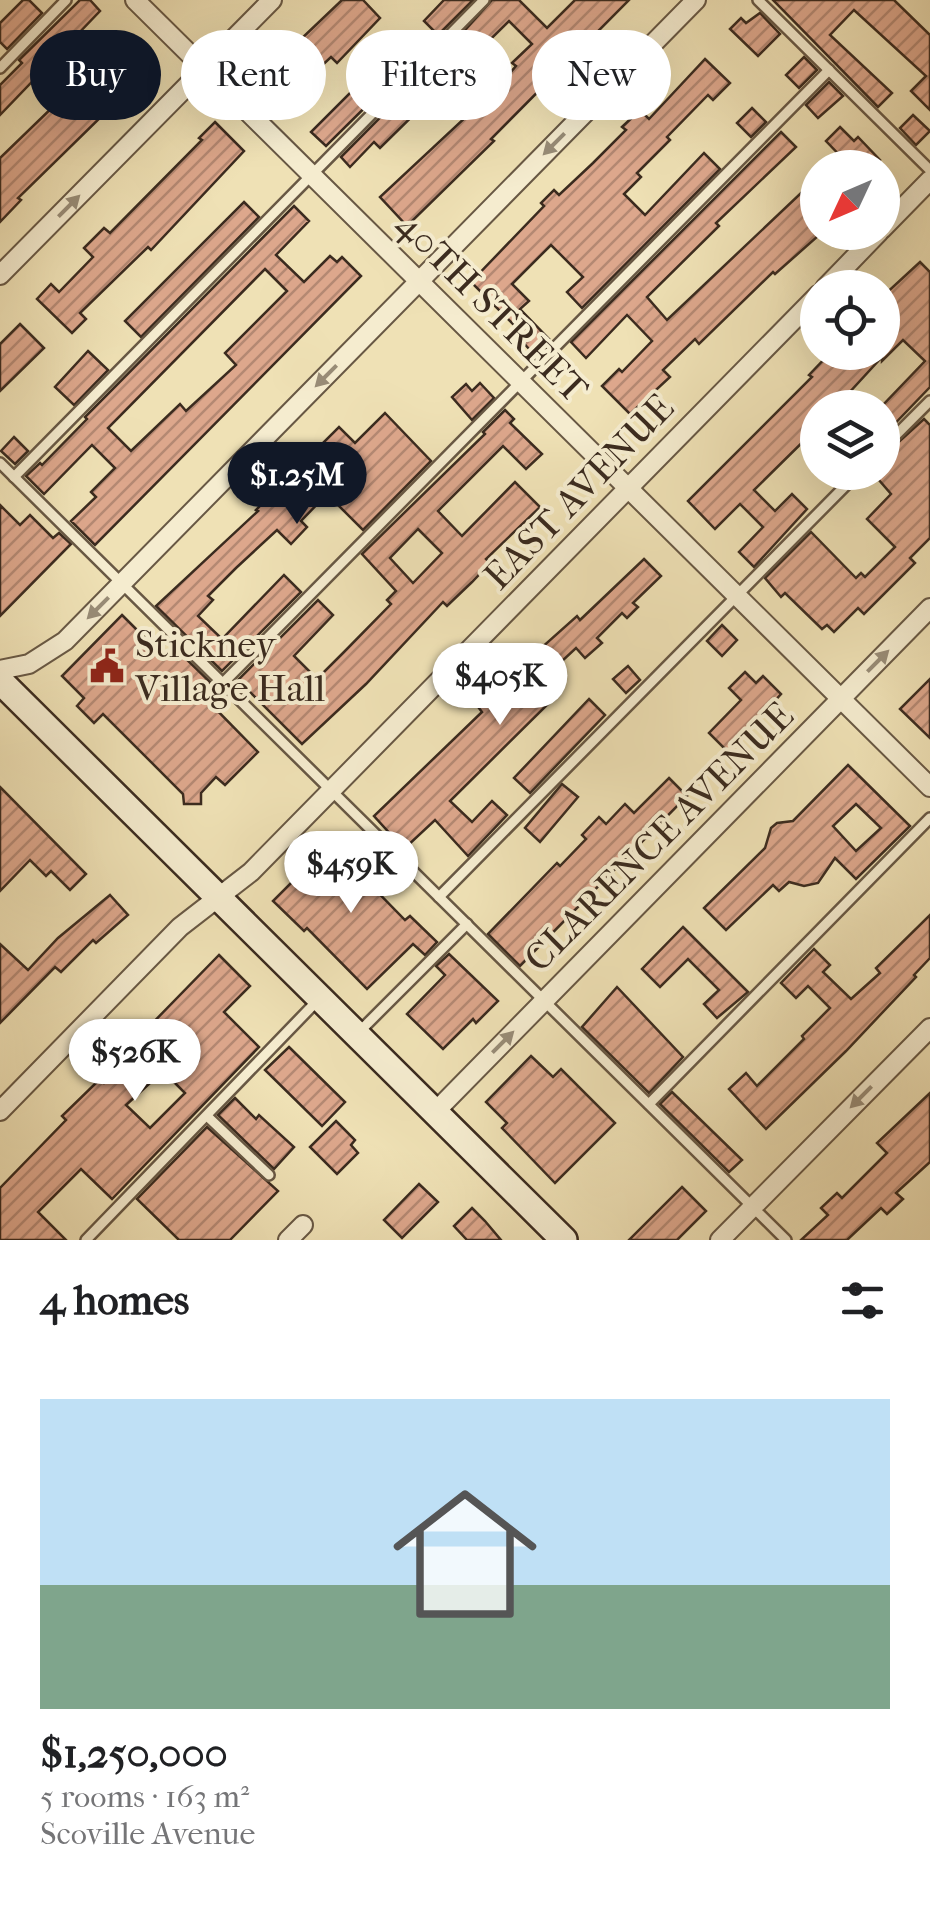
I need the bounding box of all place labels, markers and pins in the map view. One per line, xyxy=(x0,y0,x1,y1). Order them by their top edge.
pin: $1.25M xyxy=(216,442,378,527)
place label: Stickney Village Hall xyxy=(134,622,325,711)
pin: $405K xyxy=(430,643,570,728)
public building icon: Stickney Village Hall xyxy=(88,647,126,685)
pin: $459K xyxy=(281,831,421,916)
pin: $526K xyxy=(65,1019,205,1104)

